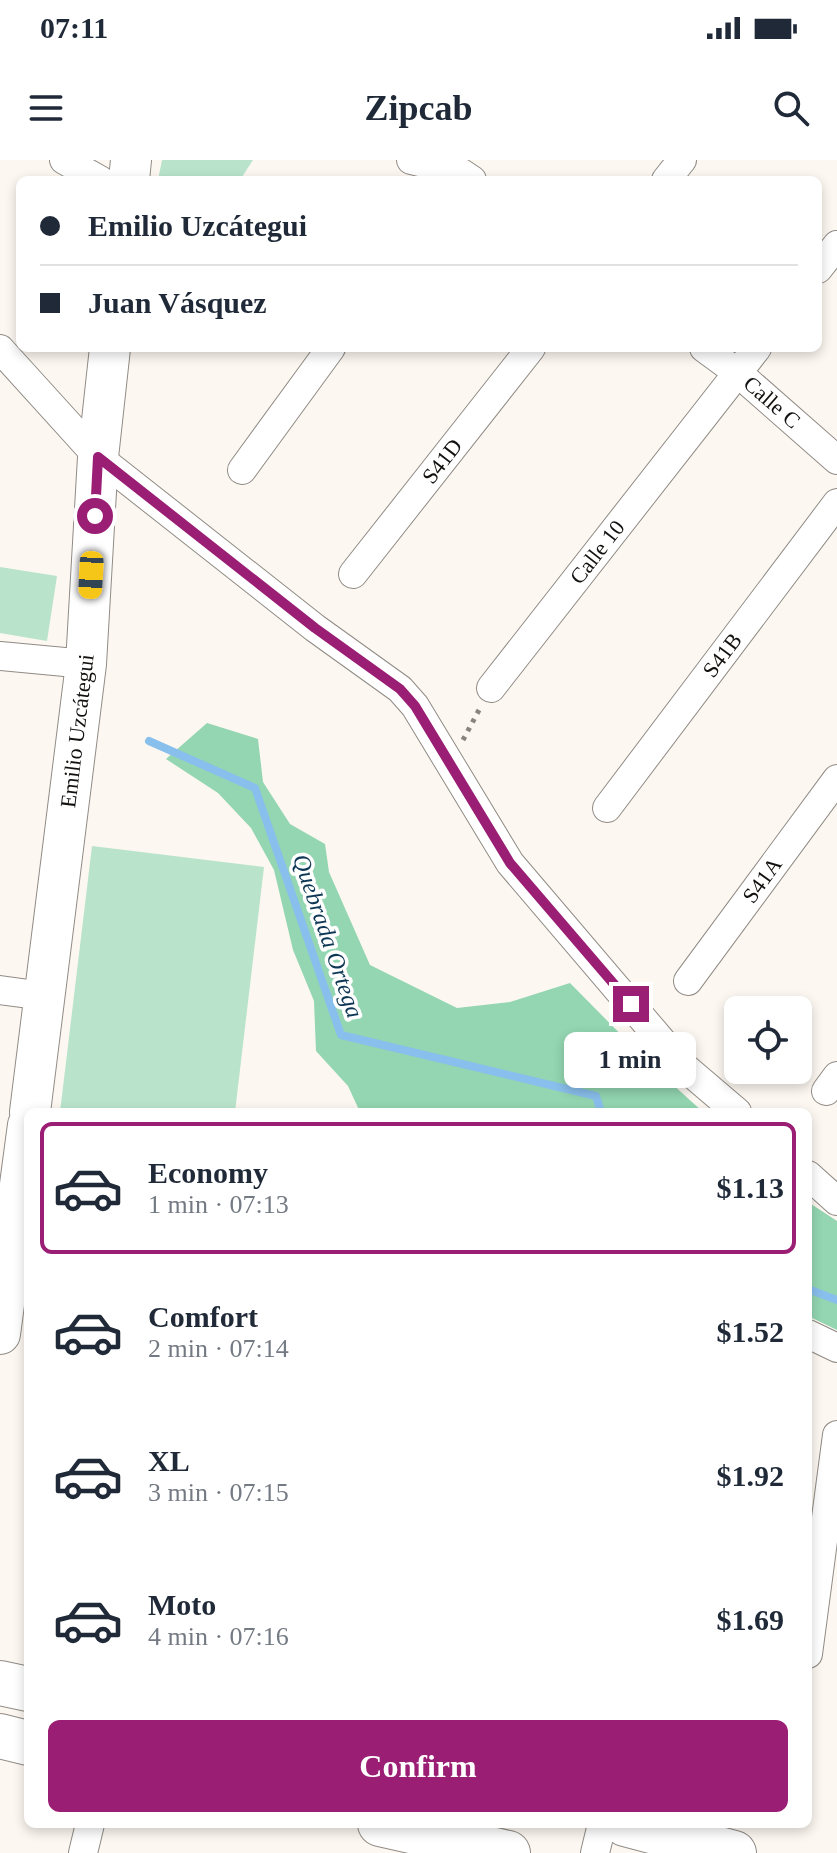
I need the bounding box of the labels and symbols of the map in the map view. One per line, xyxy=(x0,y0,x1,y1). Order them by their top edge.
street label: Calle C xyxy=(739,371,805,433)
street label: S41D xyxy=(417,434,467,488)
route start xyxy=(77,498,113,534)
street label: Calle 10 xyxy=(564,515,630,589)
car xyxy=(78,550,104,600)
street label: S41B xyxy=(697,628,747,682)
street label: Emilio Uzcátegui xyxy=(55,653,99,809)
water label: Quebrada Ortega xyxy=(288,851,368,1021)
street label: S41A xyxy=(737,852,787,908)
route end xyxy=(613,986,649,1022)
callout: 1 min xyxy=(565,1032,697,1088)

